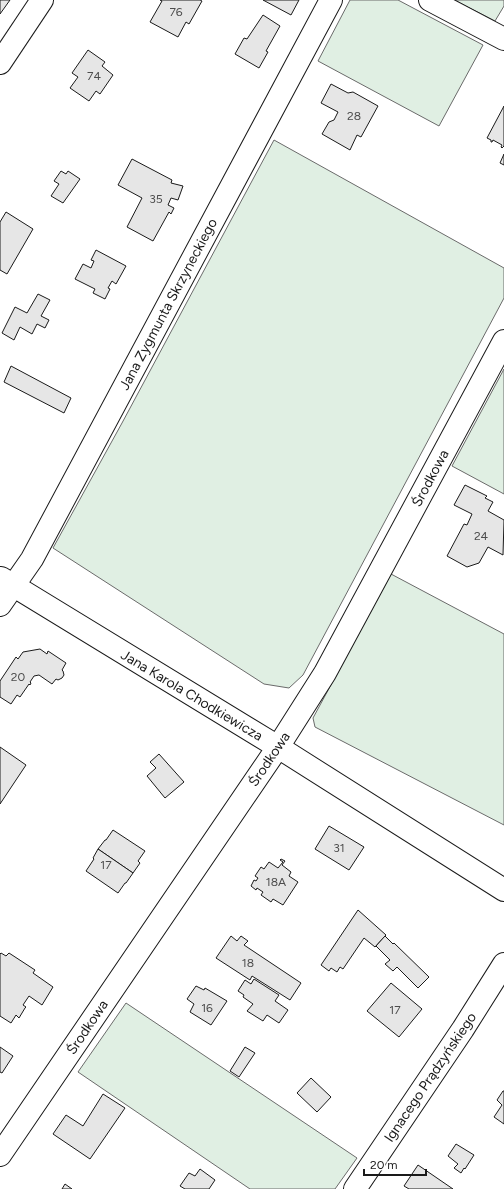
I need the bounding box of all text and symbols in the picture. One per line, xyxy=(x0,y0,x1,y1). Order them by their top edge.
house number: 76 xyxy=(169,5,183,19)
house number: 74 xyxy=(87,69,101,83)
house number: 28 xyxy=(347,109,361,123)
house number: 35 xyxy=(149,192,163,206)
street label: Jana Zygmunta Skrzyneckiego xyxy=(116,216,221,393)
street label: Środkowa xyxy=(408,447,453,510)
house number: 24 xyxy=(474,529,489,543)
street label: Jana Karola Chodkiewicza xyxy=(118,646,266,745)
house number: 20 xyxy=(11,670,26,684)
street label: Środkowa xyxy=(245,729,294,790)
house number: 31 xyxy=(333,841,345,855)
house number: 17 xyxy=(100,858,112,872)
house number: 18A xyxy=(266,875,286,889)
house number: 18 xyxy=(242,956,254,970)
street label: Środkowa xyxy=(63,997,112,1058)
house number: 16 xyxy=(201,1001,213,1015)
house number: 17 xyxy=(389,1003,401,1017)
street label: Ignacego Prądzyńskiego xyxy=(381,1009,480,1145)
scale bar xyxy=(364,1151,426,1177)
text: 20 m xyxy=(370,1158,398,1172)

